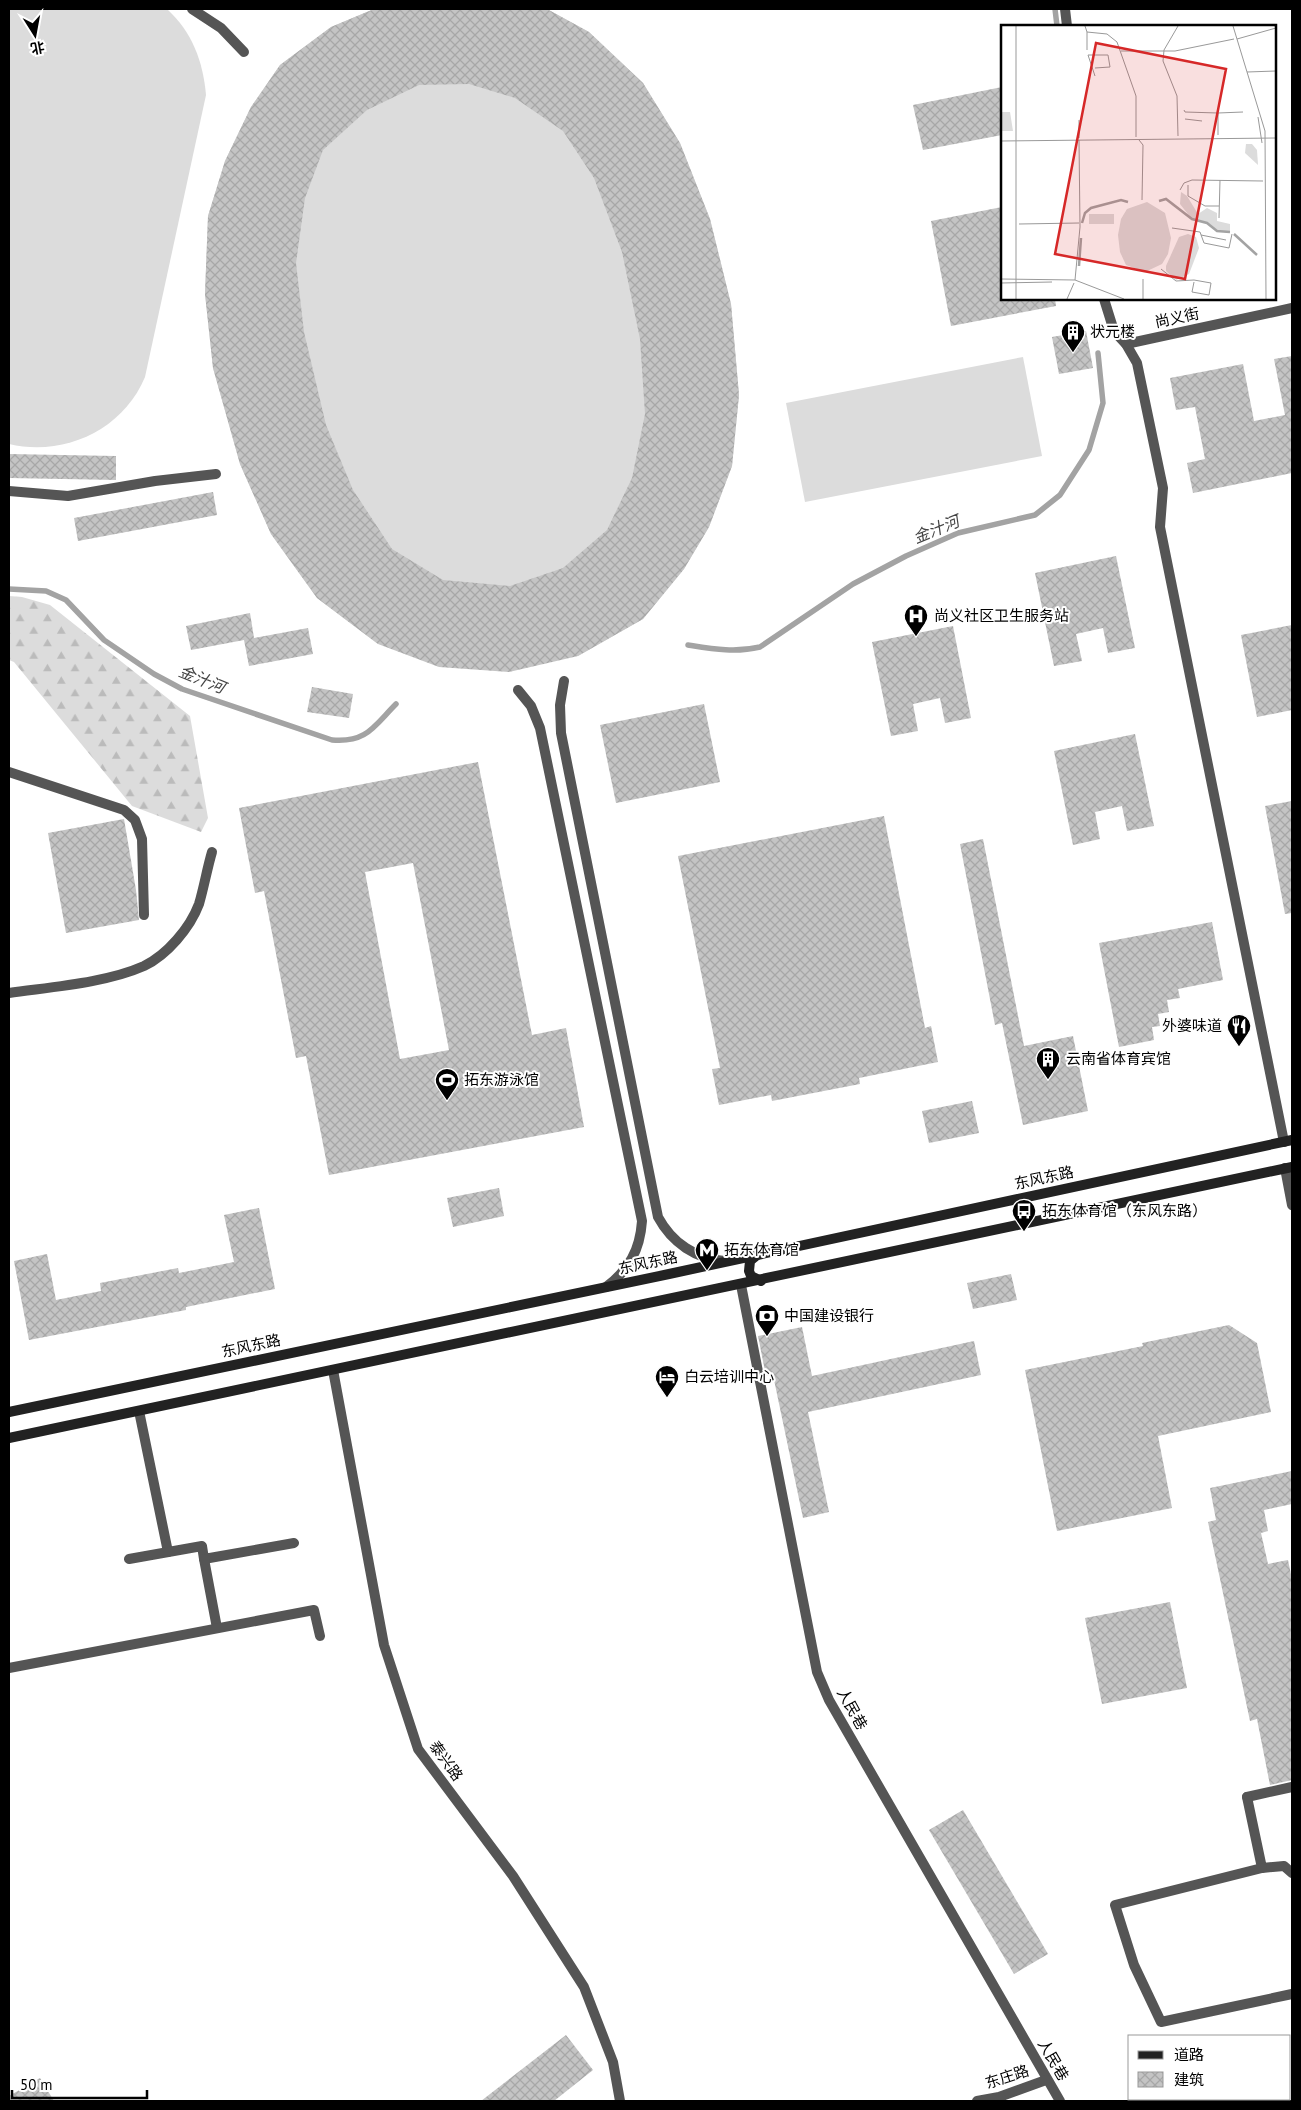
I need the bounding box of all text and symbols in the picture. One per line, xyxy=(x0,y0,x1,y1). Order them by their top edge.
north arrow xyxy=(10,10,60,60)
inset map xyxy=(1001,25,1276,300)
text: 北 xyxy=(29,38,46,58)
street label: 尚义街 xyxy=(1153,304,1201,331)
building icon: 状元楼 xyxy=(1060,319,1086,353)
place label: 状元楼 xyxy=(1090,322,1135,341)
water label: 金汁河 xyxy=(910,510,965,547)
hospital icon: 尚义社区卫生服务站 xyxy=(903,603,929,637)
place label: 尚义社区卫生服务站 xyxy=(934,606,1069,625)
water label: 金汁河 xyxy=(176,661,231,698)
restaurant icon: 外婆味道 xyxy=(1226,1013,1252,1047)
place label: 外婆味道 xyxy=(1162,1016,1222,1035)
building icon: 云南省体育宾馆 xyxy=(1035,1046,1061,1080)
place label: 云南省体育宾馆 xyxy=(1066,1049,1171,1068)
sports icon: 拓东游泳馆 xyxy=(434,1067,460,1101)
place label: 拓东游泳馆 xyxy=(464,1070,539,1089)
street label: 东风东路 xyxy=(1013,1162,1075,1193)
bus stop icon: 拓东体育馆（东风东路） xyxy=(1011,1198,1037,1232)
place label: 拓东体育馆（东风东路） xyxy=(1042,1201,1207,1220)
metro station icon: 拓东体育馆 xyxy=(694,1237,720,1271)
place label: 拓东体育馆 xyxy=(724,1240,799,1259)
street label: 东风东路 xyxy=(617,1247,679,1278)
bank icon: 中国建设银行 xyxy=(754,1303,780,1337)
place label: 中国建设银行 xyxy=(784,1306,874,1325)
street label: 东风东路 xyxy=(220,1330,282,1361)
hotel icon: 白云培训中心 xyxy=(654,1364,680,1398)
place label: 白云培训中心 xyxy=(684,1367,774,1386)
street label: 人民巷 xyxy=(833,1684,872,1733)
street label: 泰兴路 xyxy=(425,1737,467,1784)
legend xyxy=(1128,2035,1291,2100)
street label: 人民巷 xyxy=(1034,2036,1073,2084)
text: 道路 xyxy=(1174,2045,1204,2064)
street label: 东庄路 xyxy=(983,2061,1031,2093)
scale bar xyxy=(12,2068,148,2100)
text: 建筑 xyxy=(1174,2070,1204,2089)
text: 50 m xyxy=(20,2075,53,2094)

